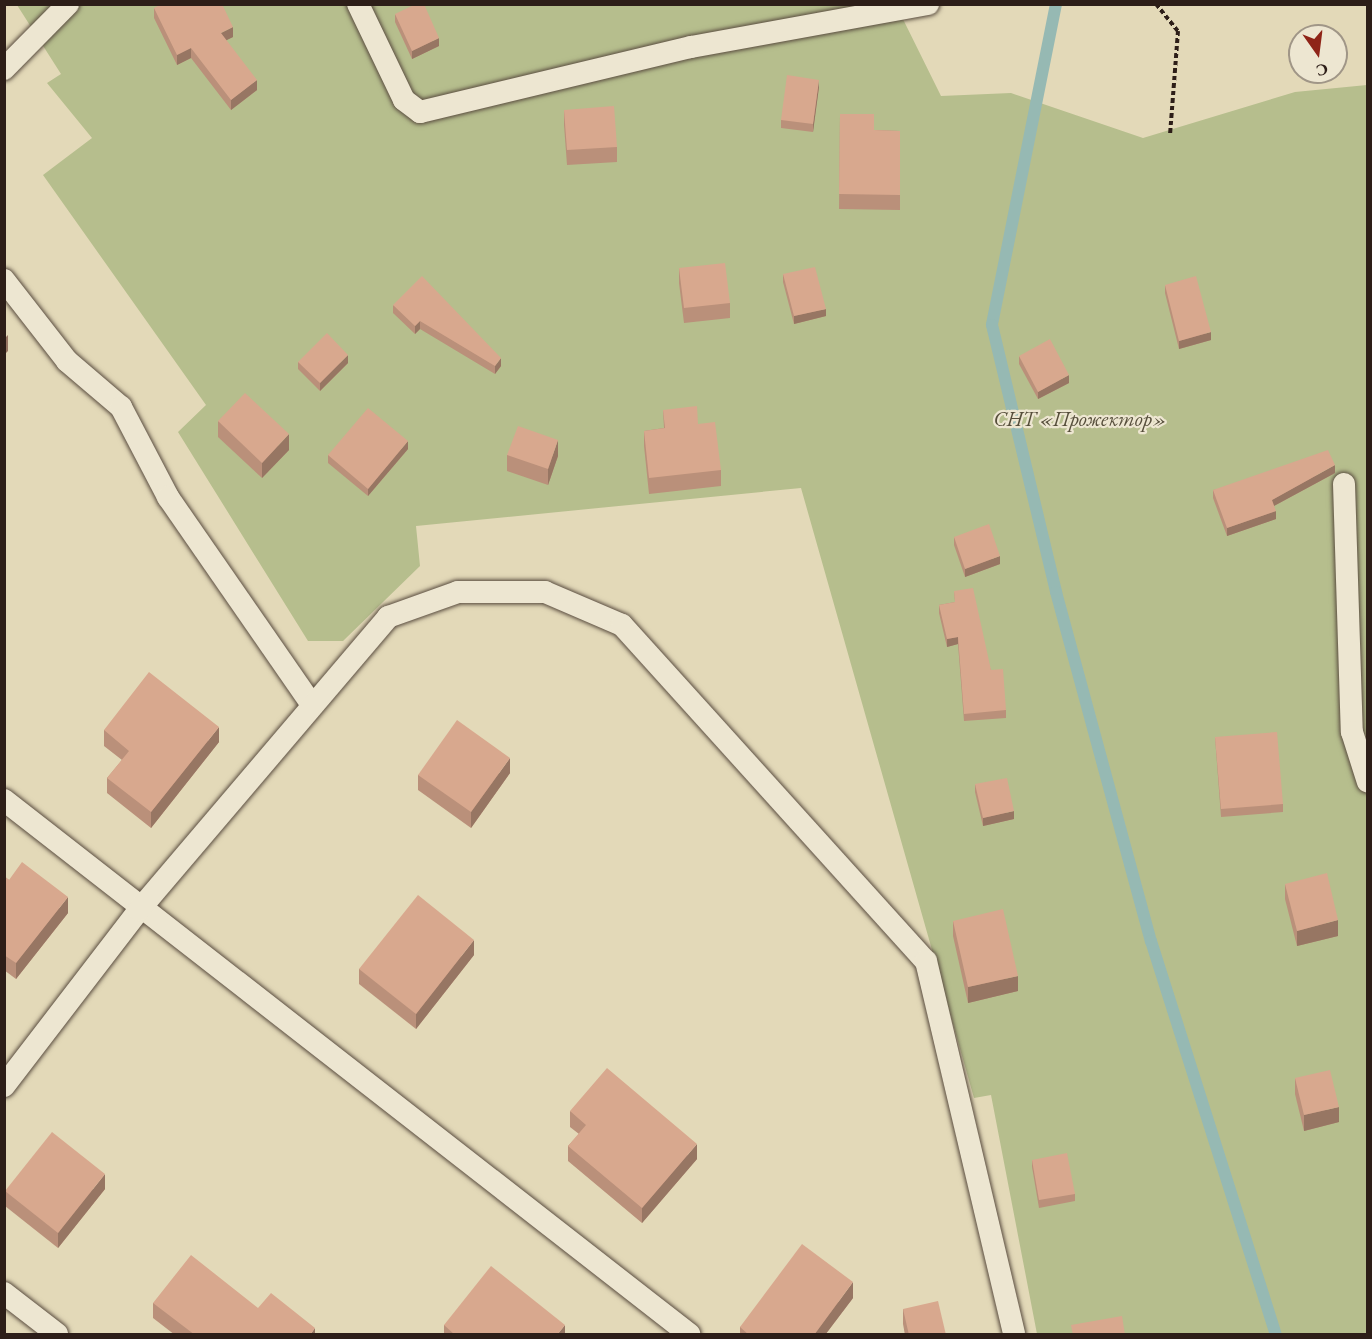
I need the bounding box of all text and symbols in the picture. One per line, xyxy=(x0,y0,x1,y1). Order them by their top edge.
north arrow xyxy=(1288,24,1348,84)
text: С xyxy=(1314,58,1330,82)
park label: СНТ «Прожектор» xyxy=(993,406,1167,432)

